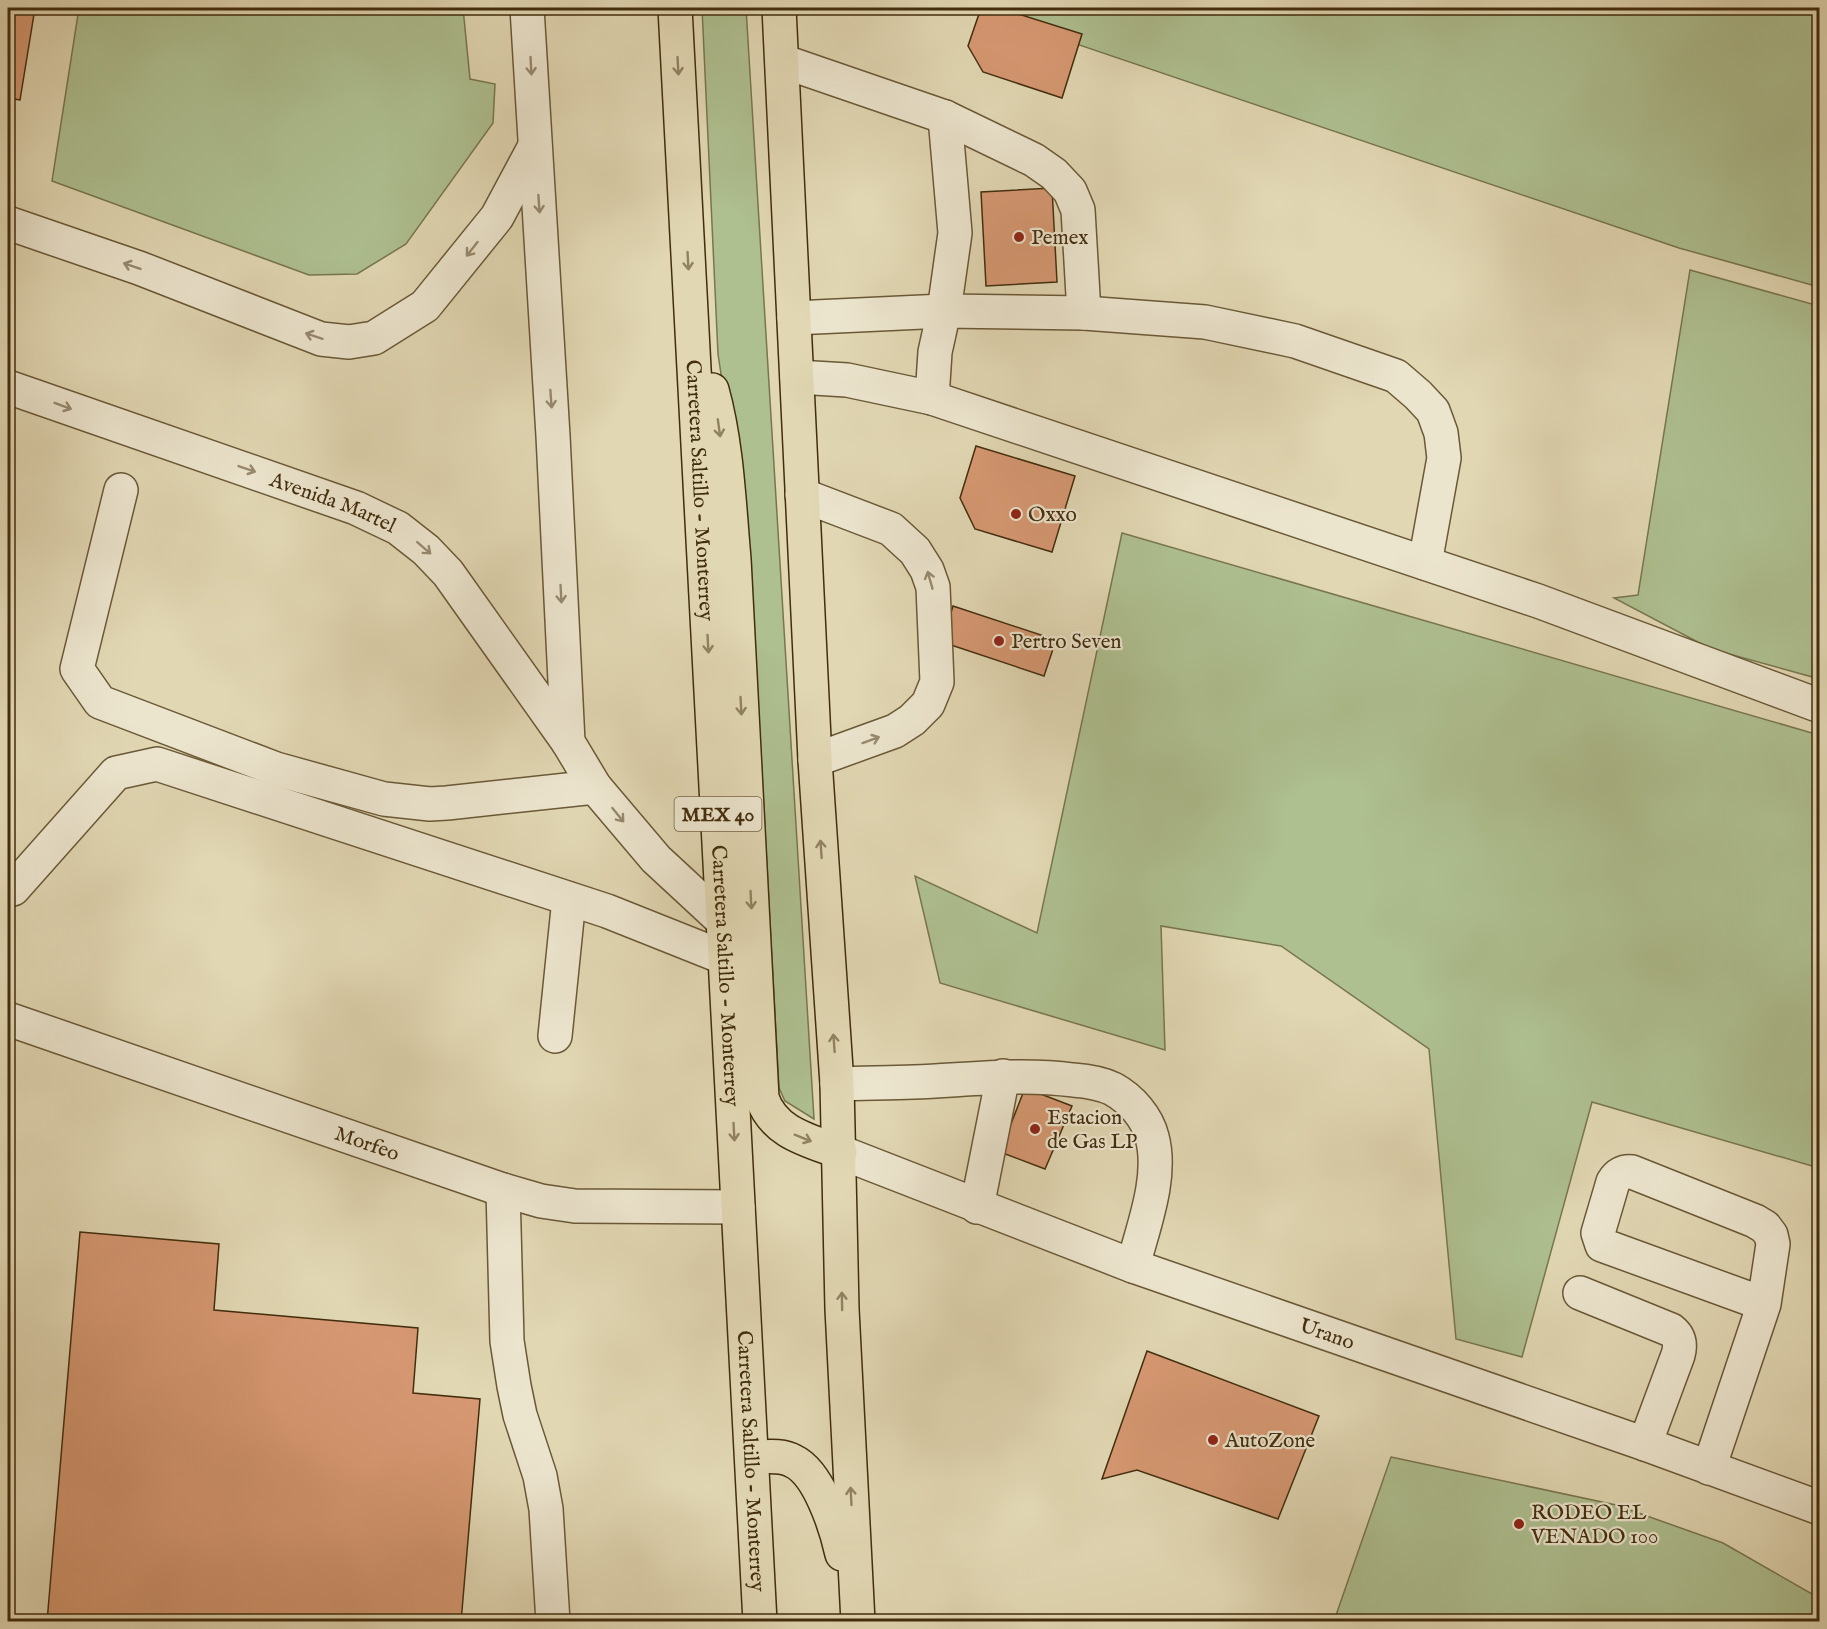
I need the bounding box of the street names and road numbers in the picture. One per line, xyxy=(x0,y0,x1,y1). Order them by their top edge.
street label: Carretera Saltillo - Monterrey xyxy=(679,359,719,622)
street label: Avenida Martel xyxy=(265,467,400,540)
road number: MEX 40 xyxy=(674,797,762,831)
street label: Carretera Saltillo - Monterrey xyxy=(704,844,745,1108)
street label: Morfeo xyxy=(331,1121,403,1168)
street label: Urano xyxy=(1296,1313,1358,1357)
street label: Carretera Saltillo - Monterrey xyxy=(730,1330,770,1593)

